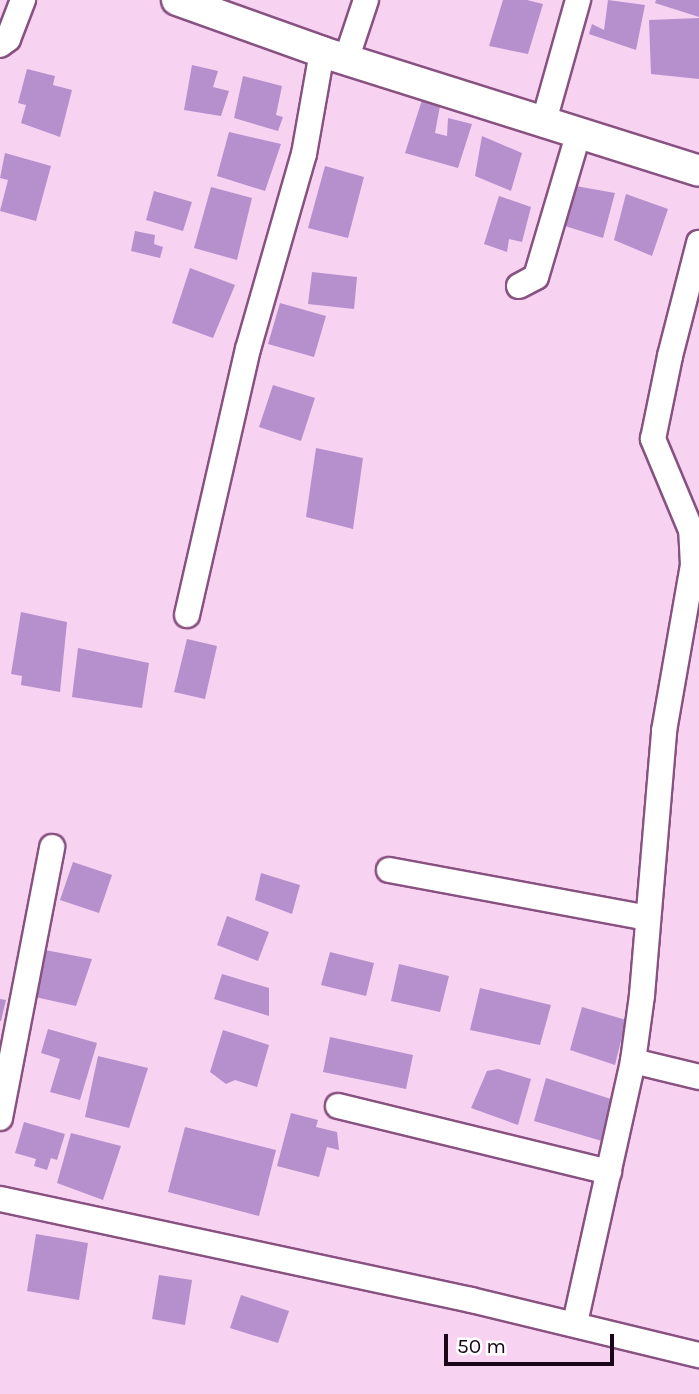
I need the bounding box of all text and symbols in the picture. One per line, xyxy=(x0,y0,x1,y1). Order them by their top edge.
scale bar xyxy=(447,1320,617,1364)
text: 50 m xyxy=(457,1334,506,1358)

